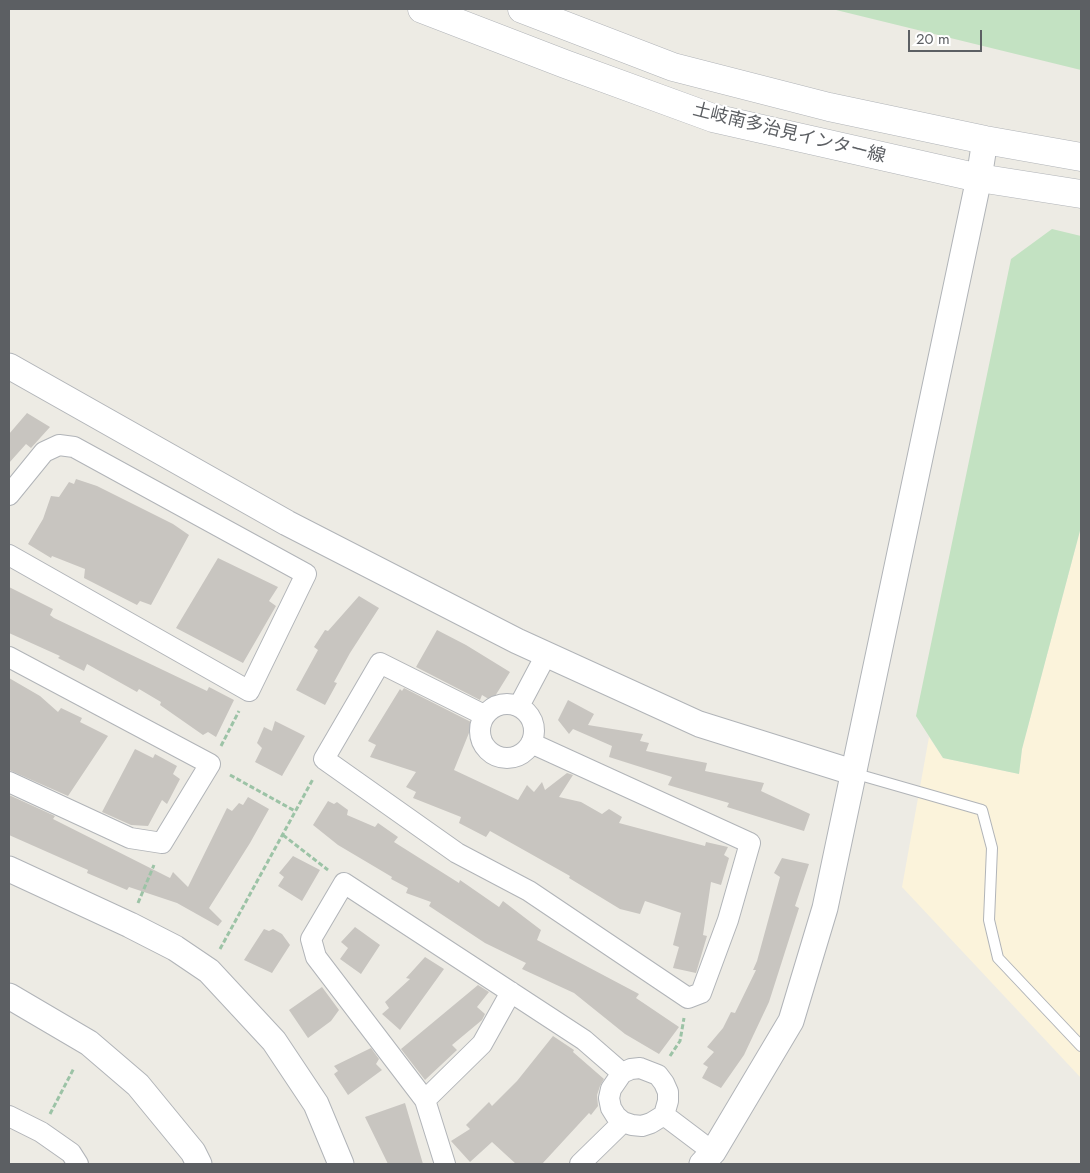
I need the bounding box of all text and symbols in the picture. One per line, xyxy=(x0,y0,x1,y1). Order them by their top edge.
scale bar xyxy=(910,20,984,52)
text: 20 m xyxy=(916,28,950,50)
street label: 土岐南多治見インター線 xyxy=(690,100,888,168)

